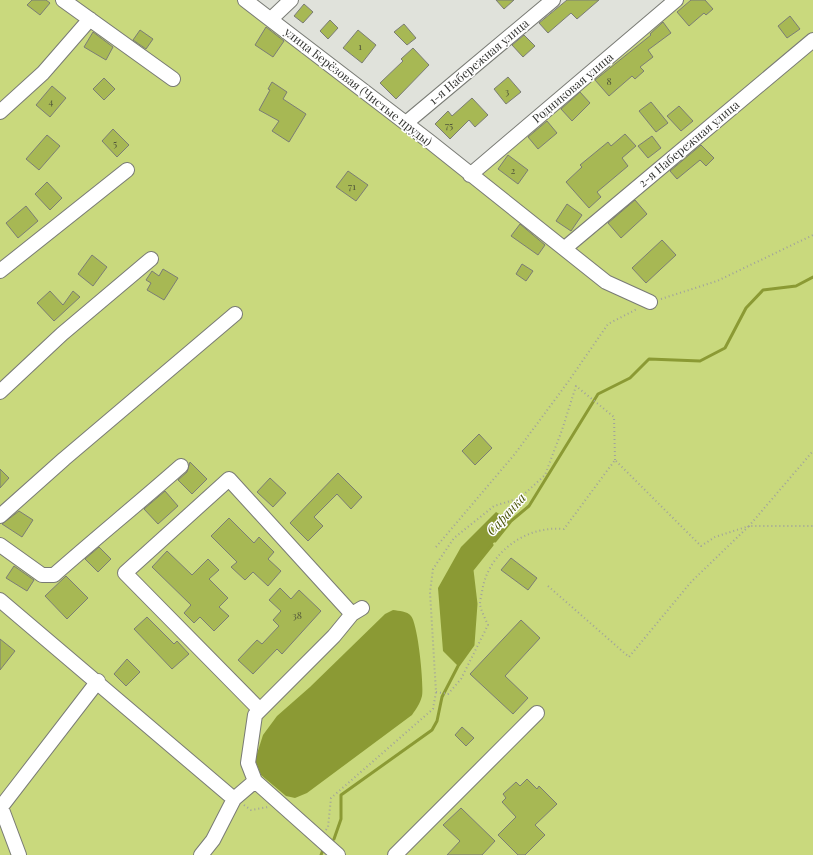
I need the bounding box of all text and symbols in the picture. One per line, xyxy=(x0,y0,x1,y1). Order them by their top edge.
street label: 1-я Набережная улица xyxy=(425,15,532,108)
street label: улица Берёзовая (Чистые пруды) xyxy=(281,23,436,149)
house number: 1 xyxy=(358,39,362,53)
street label: Родниковая улица xyxy=(528,48,616,126)
house number: 8 xyxy=(606,74,612,88)
house number: 3 xyxy=(505,84,510,98)
house number: 4 xyxy=(49,94,54,108)
street label: 2-я Набережная улица xyxy=(634,96,742,190)
house number: 75 xyxy=(445,118,453,132)
house number: 5 xyxy=(113,136,117,150)
house number: 2 xyxy=(511,163,516,177)
house number: 71 xyxy=(348,179,356,193)
water label: Саранка xyxy=(482,489,529,538)
house number: 38 xyxy=(292,608,302,622)

